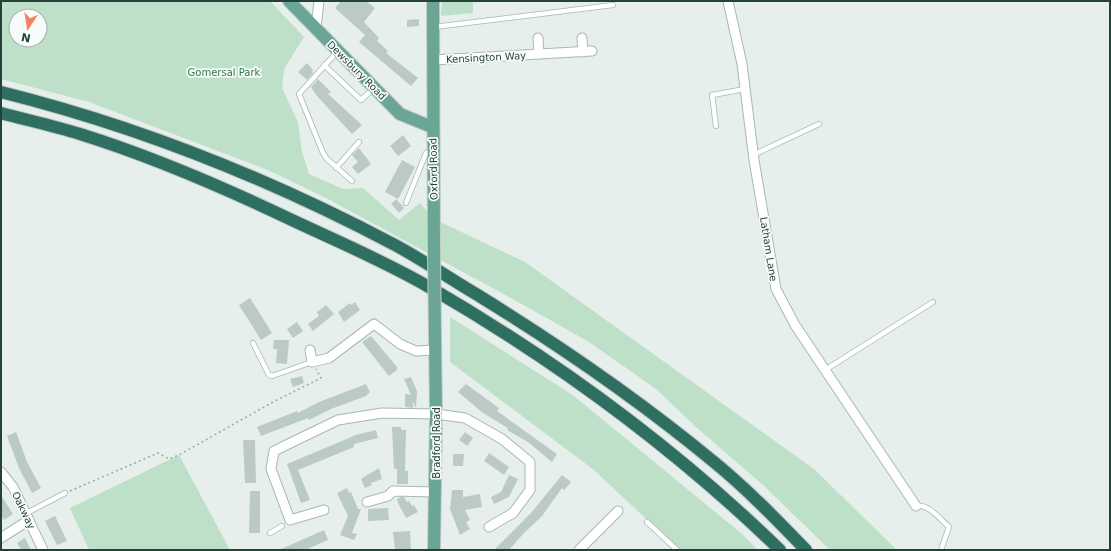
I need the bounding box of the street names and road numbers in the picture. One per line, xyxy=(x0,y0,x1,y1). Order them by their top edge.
street label: Dewsbury Road xyxy=(325,39,388,102)
street label: Kensington Way xyxy=(446,50,526,65)
street label: Oxford Road xyxy=(427,138,440,200)
street label: Latham Lane xyxy=(758,216,779,282)
street label: Bradford Road xyxy=(431,407,442,479)
street label: Oakway xyxy=(10,490,37,531)

